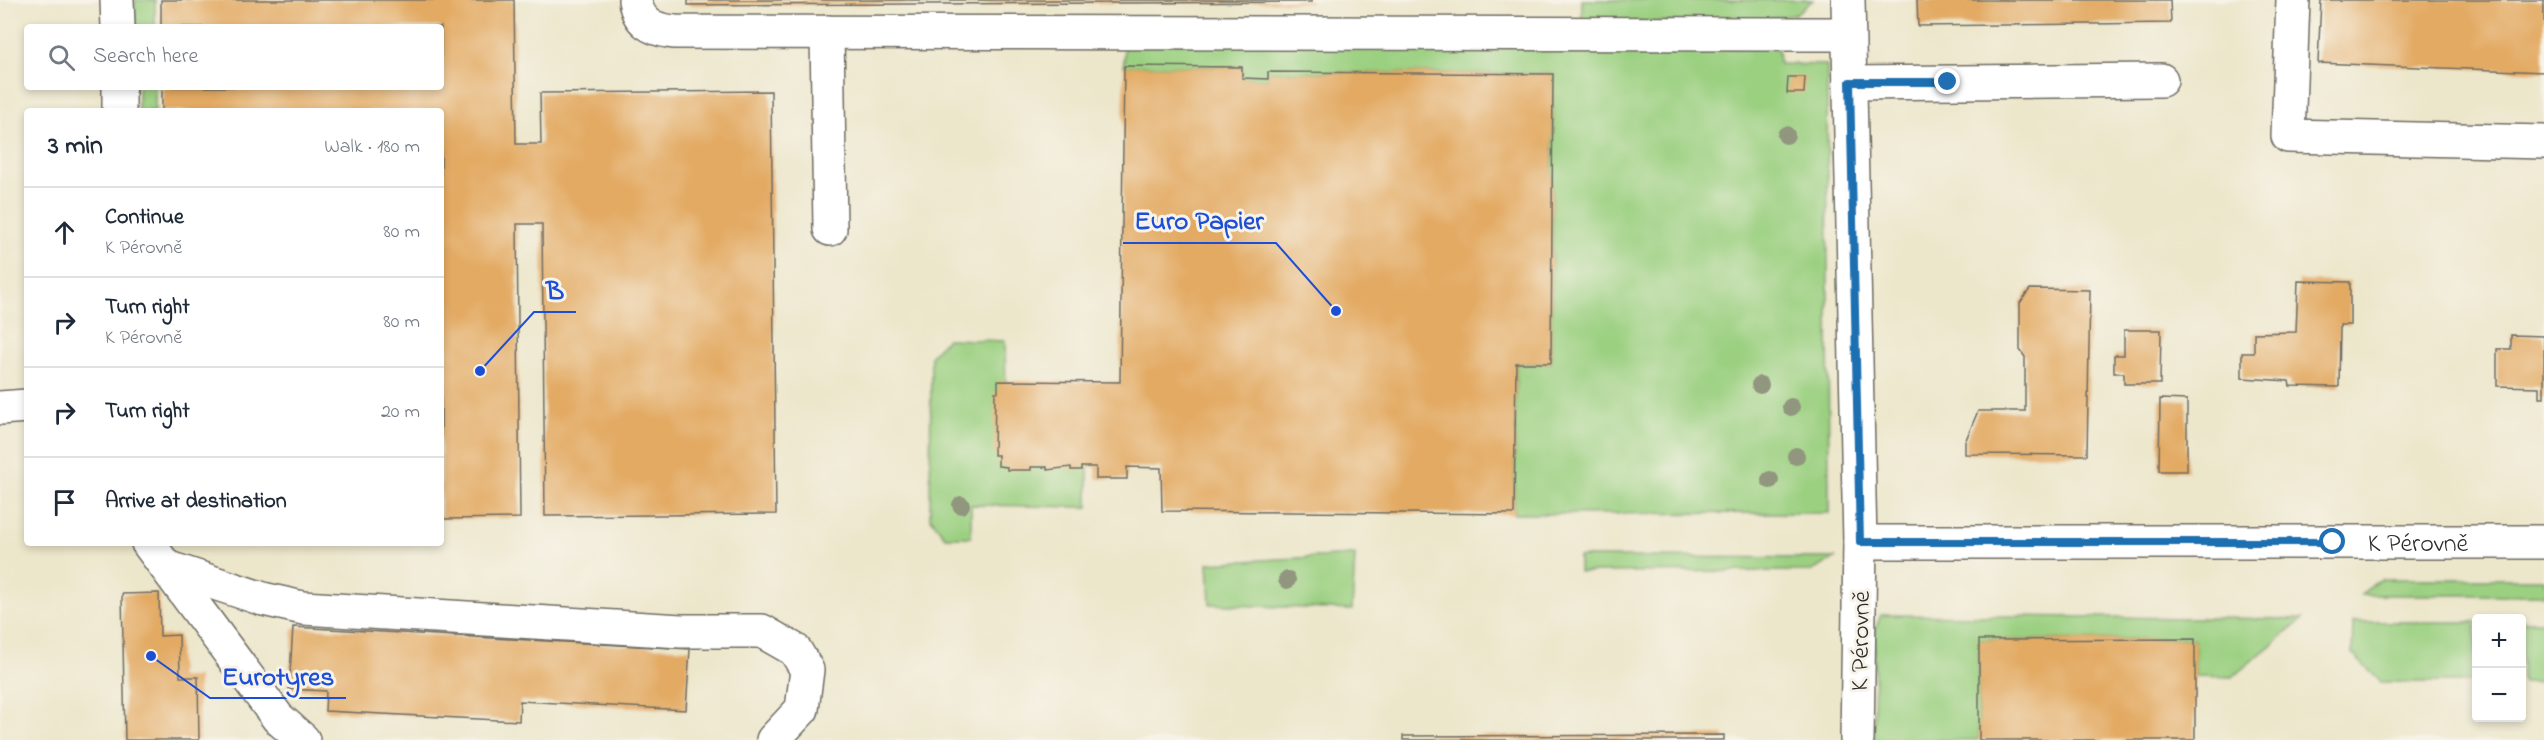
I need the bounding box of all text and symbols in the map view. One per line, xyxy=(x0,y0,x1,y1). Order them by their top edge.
search box xyxy=(24,24,444,90)
icon: search xyxy=(45,41,78,74)
text: Search here xyxy=(93,41,198,73)
route end xyxy=(1934,68,1960,94)
text: 3 min xyxy=(48,128,103,166)
text: Walk · 180 m xyxy=(324,133,420,162)
callout: Euro Papier xyxy=(1123,198,1276,243)
text: Continue xyxy=(105,202,184,234)
text: Euro Papier xyxy=(1134,203,1264,242)
icon: ahead xyxy=(48,216,81,249)
text: 80 m xyxy=(383,218,420,247)
text: K Pérovně xyxy=(105,234,182,263)
callout: B xyxy=(534,267,576,312)
text: B xyxy=(544,273,564,312)
text: Turn right xyxy=(105,292,190,324)
icon: right xyxy=(48,306,81,339)
text: 80 m xyxy=(383,308,420,337)
text: K Pérovně xyxy=(105,324,182,353)
icon: right xyxy=(48,396,81,429)
text: Turn right xyxy=(105,396,190,428)
text: 20 m xyxy=(381,398,420,427)
icon: arrive xyxy=(48,486,81,519)
text: Arrive at destination xyxy=(105,486,287,518)
street label: K Pérovně xyxy=(2368,526,2469,564)
route start xyxy=(2319,528,2345,554)
street label: K Pérovně xyxy=(1842,590,1882,692)
map controls xyxy=(2472,614,2526,722)
button: + xyxy=(2472,614,2526,668)
callout: Eurotyres xyxy=(210,653,346,698)
text: Eurotyres xyxy=(222,659,334,698)
button: − xyxy=(2472,668,2526,722)

